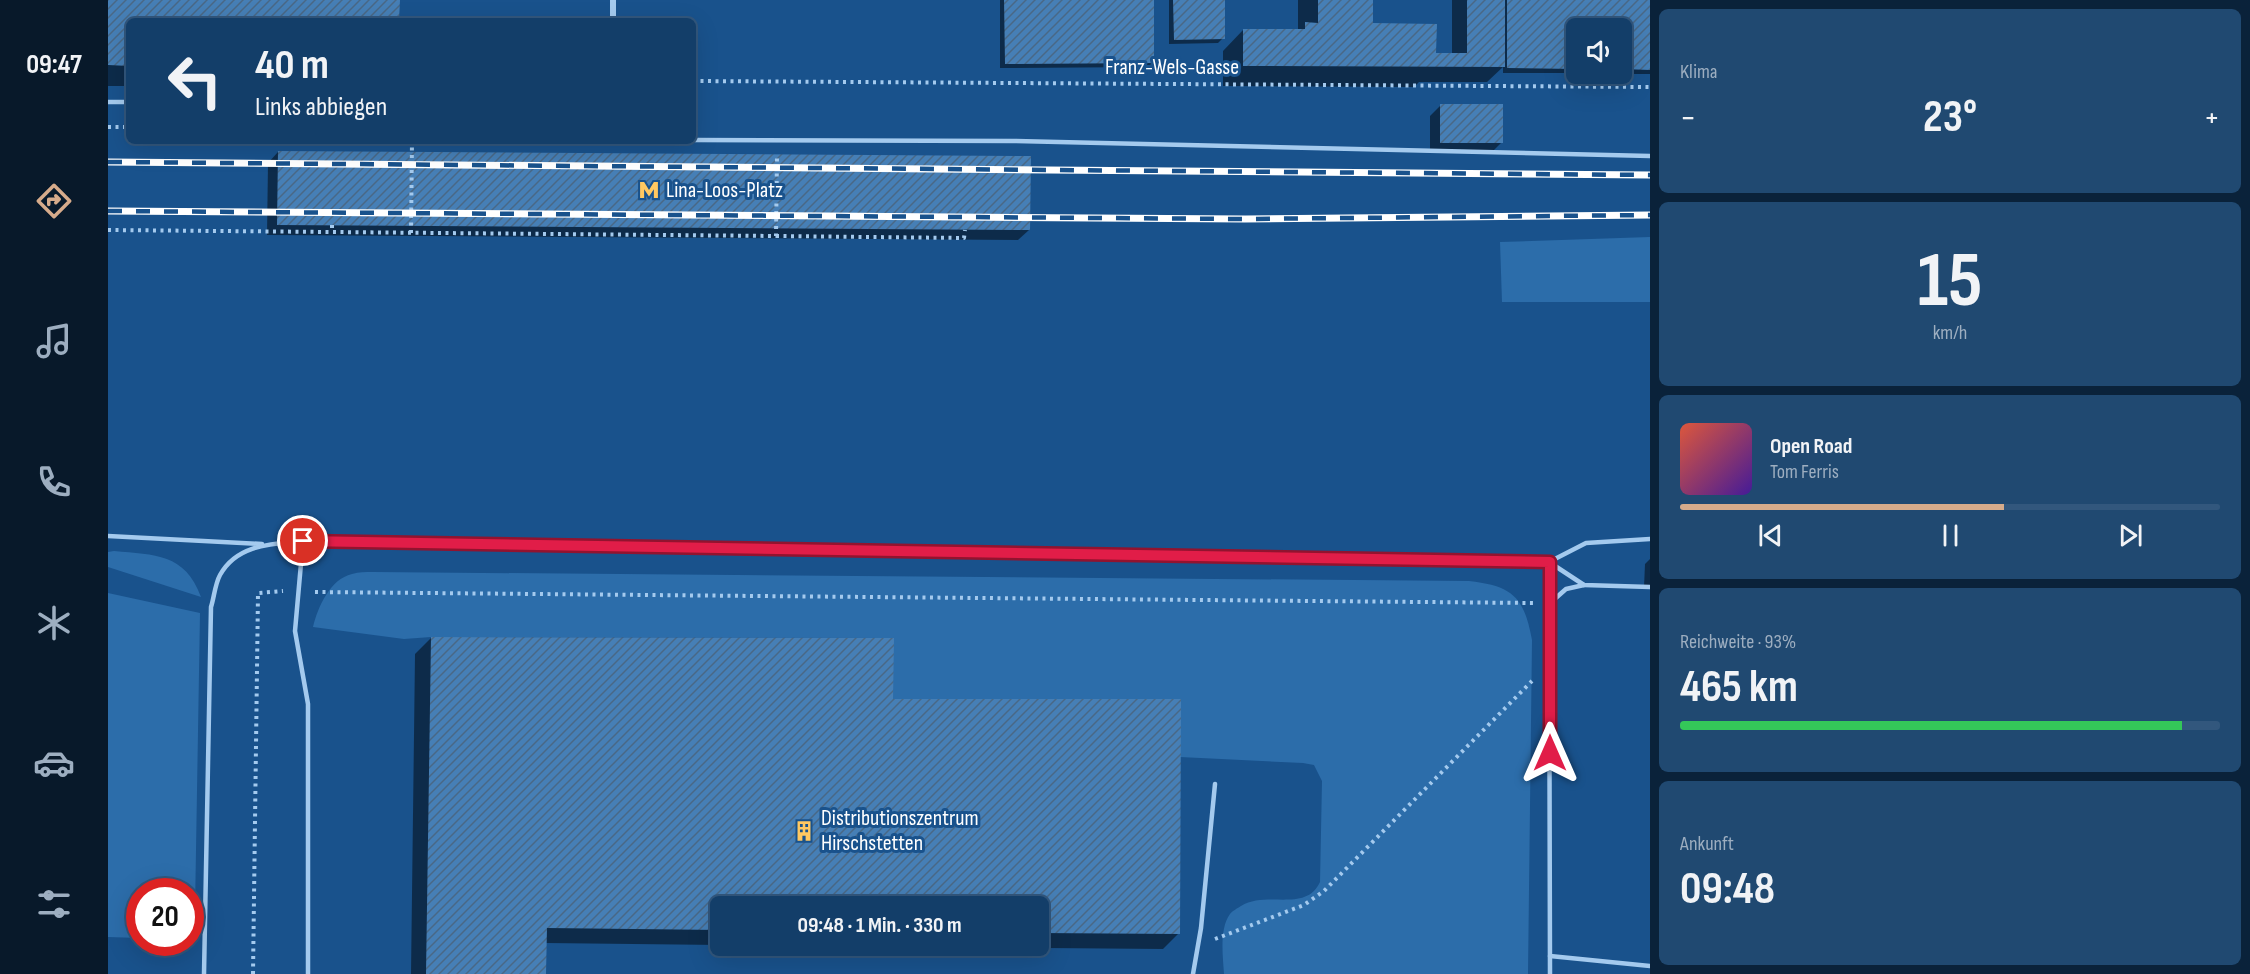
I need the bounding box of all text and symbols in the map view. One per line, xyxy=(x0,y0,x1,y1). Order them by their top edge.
map controls xyxy=(1566,18,1632,84)
button: sound xyxy=(1566,18,1632,84)
text: 40 m xyxy=(255,40,329,91)
icon: left xyxy=(156,42,234,120)
text: 09:47 xyxy=(26,49,82,81)
street label: Franz-Wels-Gasse xyxy=(1105,54,1239,81)
text: Klima xyxy=(1680,60,1718,84)
text: 23° xyxy=(1923,90,1977,145)
text: Links abbiegen xyxy=(255,91,387,123)
text: − xyxy=(1680,98,1696,138)
text: + xyxy=(2204,98,2220,138)
place label: Lina-Loos-Platz xyxy=(666,177,783,204)
metro station icon: Lina-Loos-Platz xyxy=(637,178,661,202)
icon: directions xyxy=(33,180,75,222)
text: 15 xyxy=(1918,235,1982,328)
icon: music xyxy=(33,320,75,362)
text: km/h xyxy=(1933,321,1967,345)
text: Open Road xyxy=(1770,433,1852,460)
text: Tom Ferris xyxy=(1770,460,1839,484)
icon: phone xyxy=(33,461,75,503)
pin xyxy=(277,515,328,566)
icon: previous xyxy=(1754,519,1787,552)
icon: pause xyxy=(1934,519,1967,552)
icon: next xyxy=(2114,519,2147,552)
icon: arrive xyxy=(286,524,319,557)
icon: climate xyxy=(33,602,75,644)
text: Reichweite · 93% xyxy=(1680,630,1796,654)
text: 465 km xyxy=(1680,660,1798,715)
position arrow xyxy=(1518,721,1582,785)
icon: car xyxy=(33,742,75,784)
place label: Distributionszentrum Hirschstetten xyxy=(821,805,979,857)
building icon: Distributionszentrum Hirschstetten xyxy=(792,819,816,843)
text: Ankunft xyxy=(1680,832,1734,856)
text: 09:48 xyxy=(1680,862,1775,917)
speed limit sign: 20 xyxy=(126,878,204,956)
icon: filters xyxy=(33,883,75,925)
text: 09:48 · 1 Min. · 330 m xyxy=(797,912,962,939)

